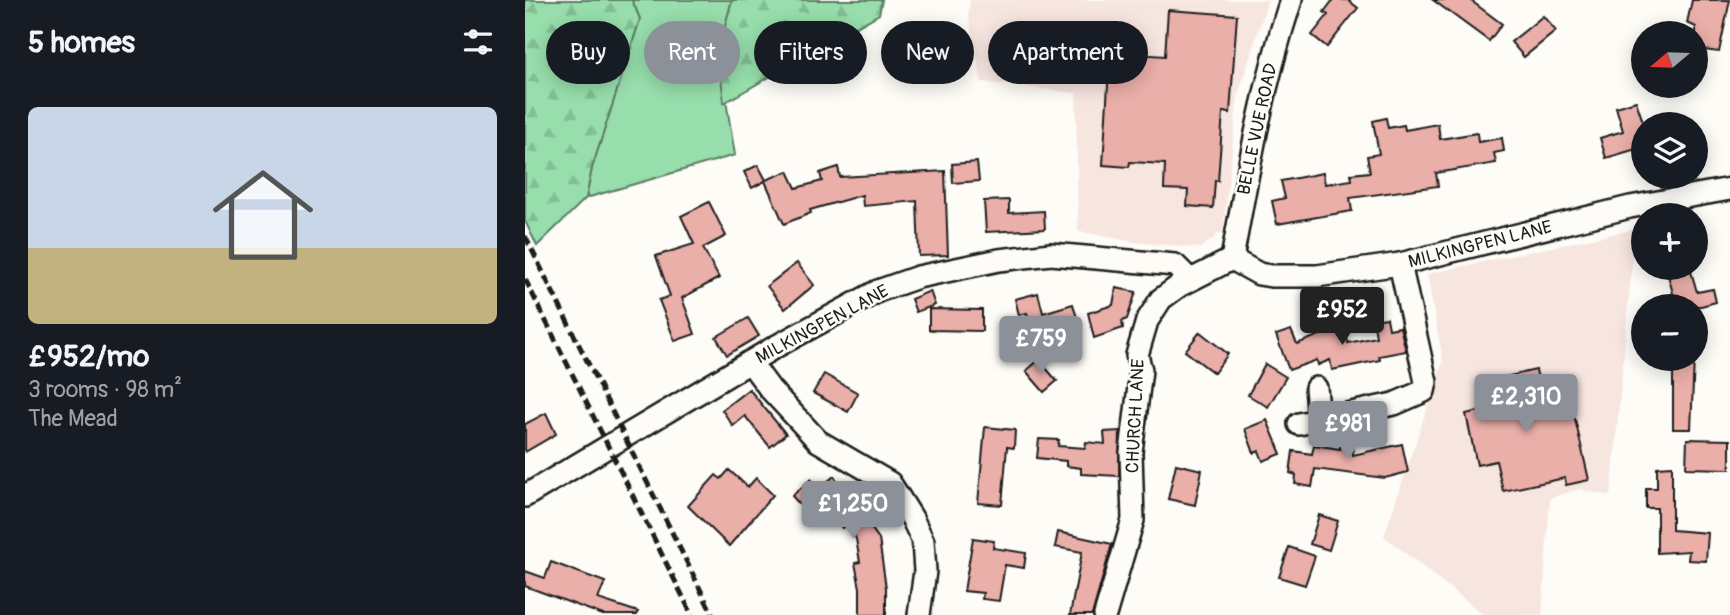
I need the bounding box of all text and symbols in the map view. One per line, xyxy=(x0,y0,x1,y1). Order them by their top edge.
chip: Buy xyxy=(546,21,630,84)
chip: Rent xyxy=(644,21,740,84)
chip: Filters xyxy=(754,21,867,84)
chip: New xyxy=(881,21,974,84)
chip: Apartment xyxy=(988,21,1148,84)
north arrow xyxy=(1631,21,1708,98)
map controls xyxy=(1631,21,1708,371)
icon: filters xyxy=(459,23,497,61)
text: 5 homes xyxy=(28,24,135,61)
street label: BELLE VUE ROAD xyxy=(1232,61,1283,197)
button: layers xyxy=(1631,112,1708,189)
icon: home xyxy=(200,152,326,278)
button: + xyxy=(1631,203,1708,280)
street label: MILKINGPEN LANE xyxy=(1406,216,1554,273)
street label: MILKINGPEN LANE xyxy=(752,280,893,369)
pin: £952 xyxy=(1301,288,1383,347)
button: − xyxy=(1631,294,1708,371)
text: £952 xyxy=(1316,295,1368,324)
pin: £759 xyxy=(1000,316,1082,376)
text: £759 xyxy=(1015,324,1067,353)
text: £952/mo xyxy=(28,338,149,375)
street label: CHURCH LANE xyxy=(1121,358,1150,474)
pin: £2,310 xyxy=(1469,374,1583,434)
text: 3 rooms · 98 m² xyxy=(28,375,182,404)
text: £2,310 xyxy=(1490,382,1562,411)
pin: £981 xyxy=(1307,402,1389,461)
text: The Mead xyxy=(28,404,118,433)
text: £981 xyxy=(1324,409,1372,438)
pin: £1,250 xyxy=(796,482,910,541)
text: £1,250 xyxy=(818,489,888,518)

